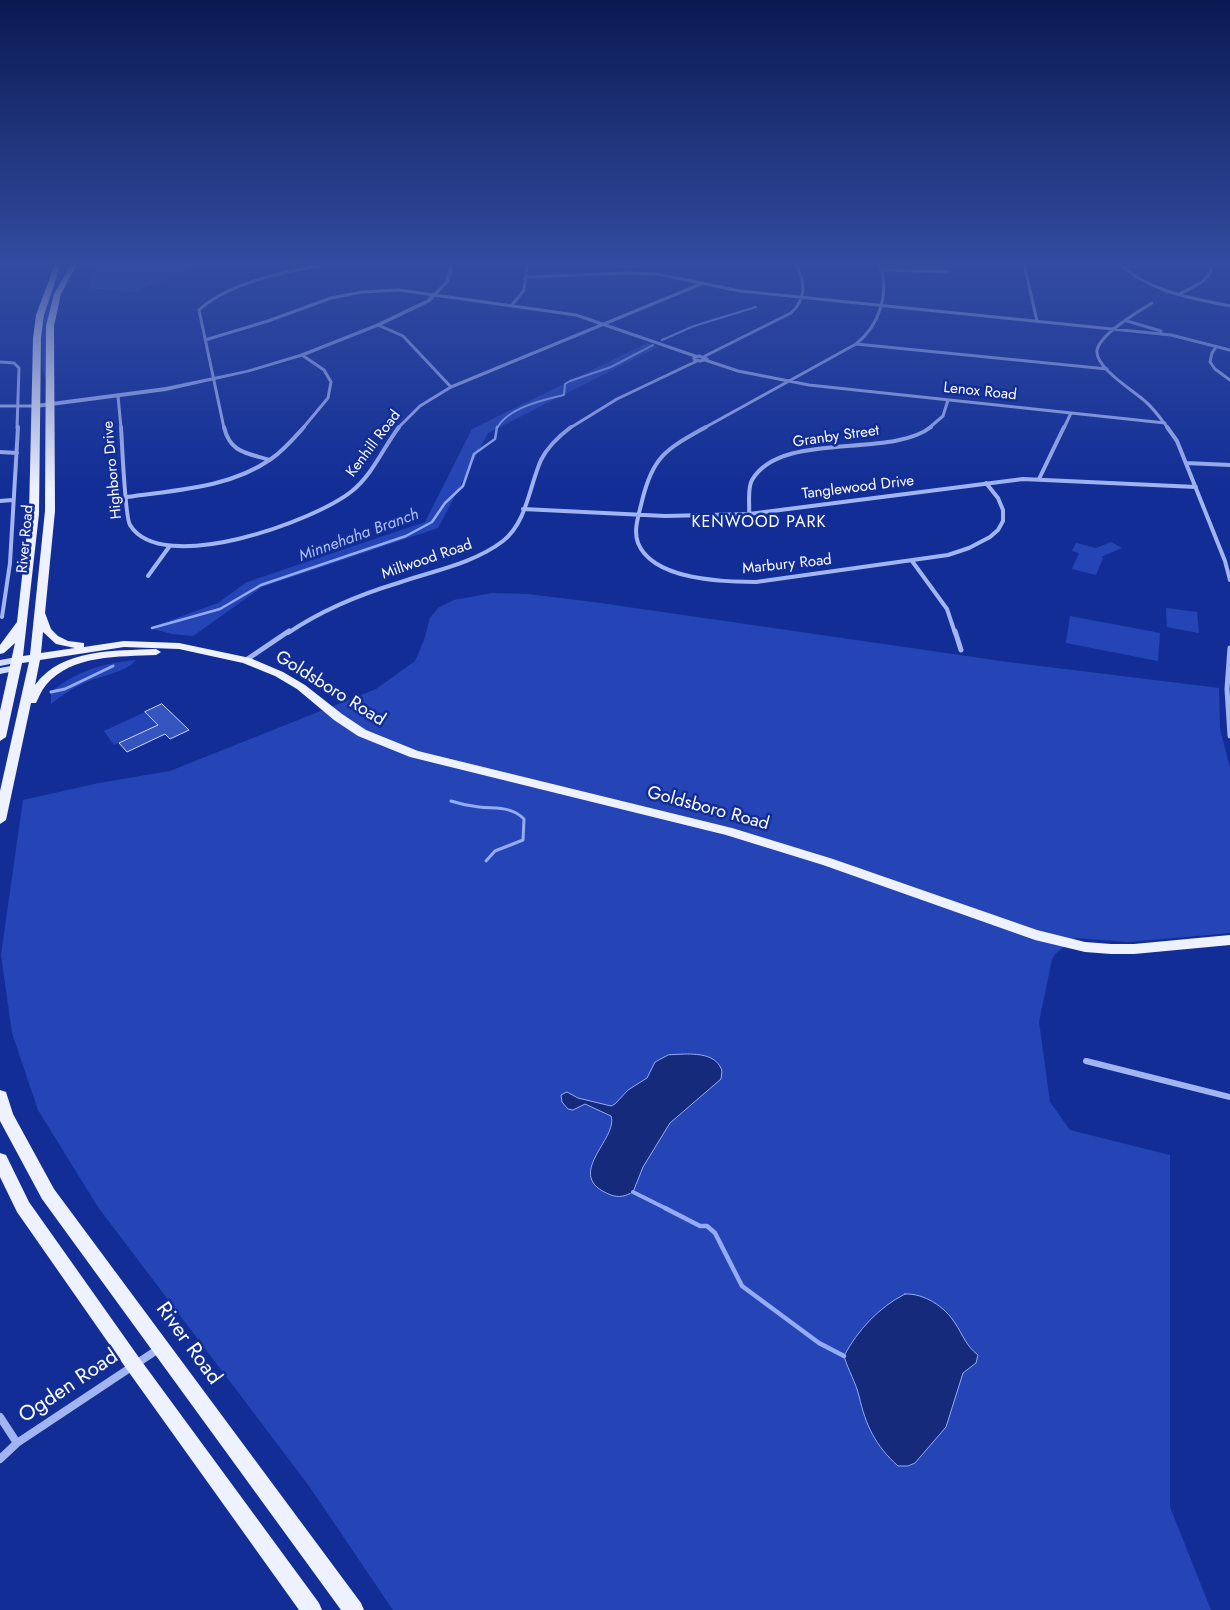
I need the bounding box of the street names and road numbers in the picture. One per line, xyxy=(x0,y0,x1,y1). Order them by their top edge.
street label: Lenox Road xyxy=(943,379,1017,405)
street label: Kenhill Road xyxy=(343,407,405,481)
street label: Highboro Drive xyxy=(100,420,126,520)
street label: Granby Street xyxy=(792,422,880,452)
street label: Tanglewood Drive xyxy=(801,472,915,504)
street label: River Road xyxy=(14,504,38,574)
street label: Millwood Road xyxy=(379,536,475,584)
street label: Marbury Road xyxy=(741,551,833,579)
street label: Goldsboro Road xyxy=(271,647,389,731)
street label: Goldsboro Road xyxy=(645,782,771,836)
street label: River Road xyxy=(150,1298,226,1390)
street label: Ogden Road xyxy=(15,1345,123,1429)

